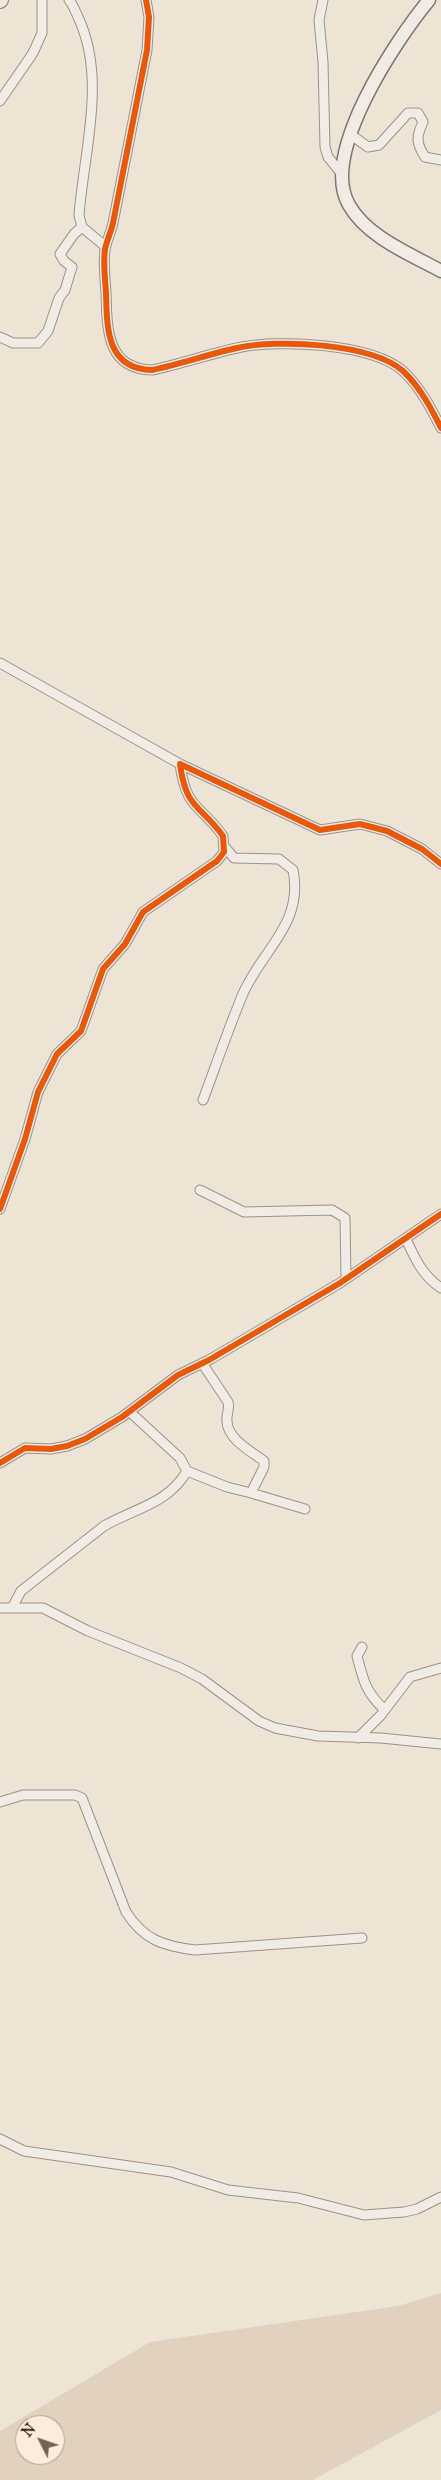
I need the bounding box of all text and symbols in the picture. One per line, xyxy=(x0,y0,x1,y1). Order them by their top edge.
north arrow xyxy=(15,2415,65,2465)
text: N xyxy=(19,2420,39,2441)

